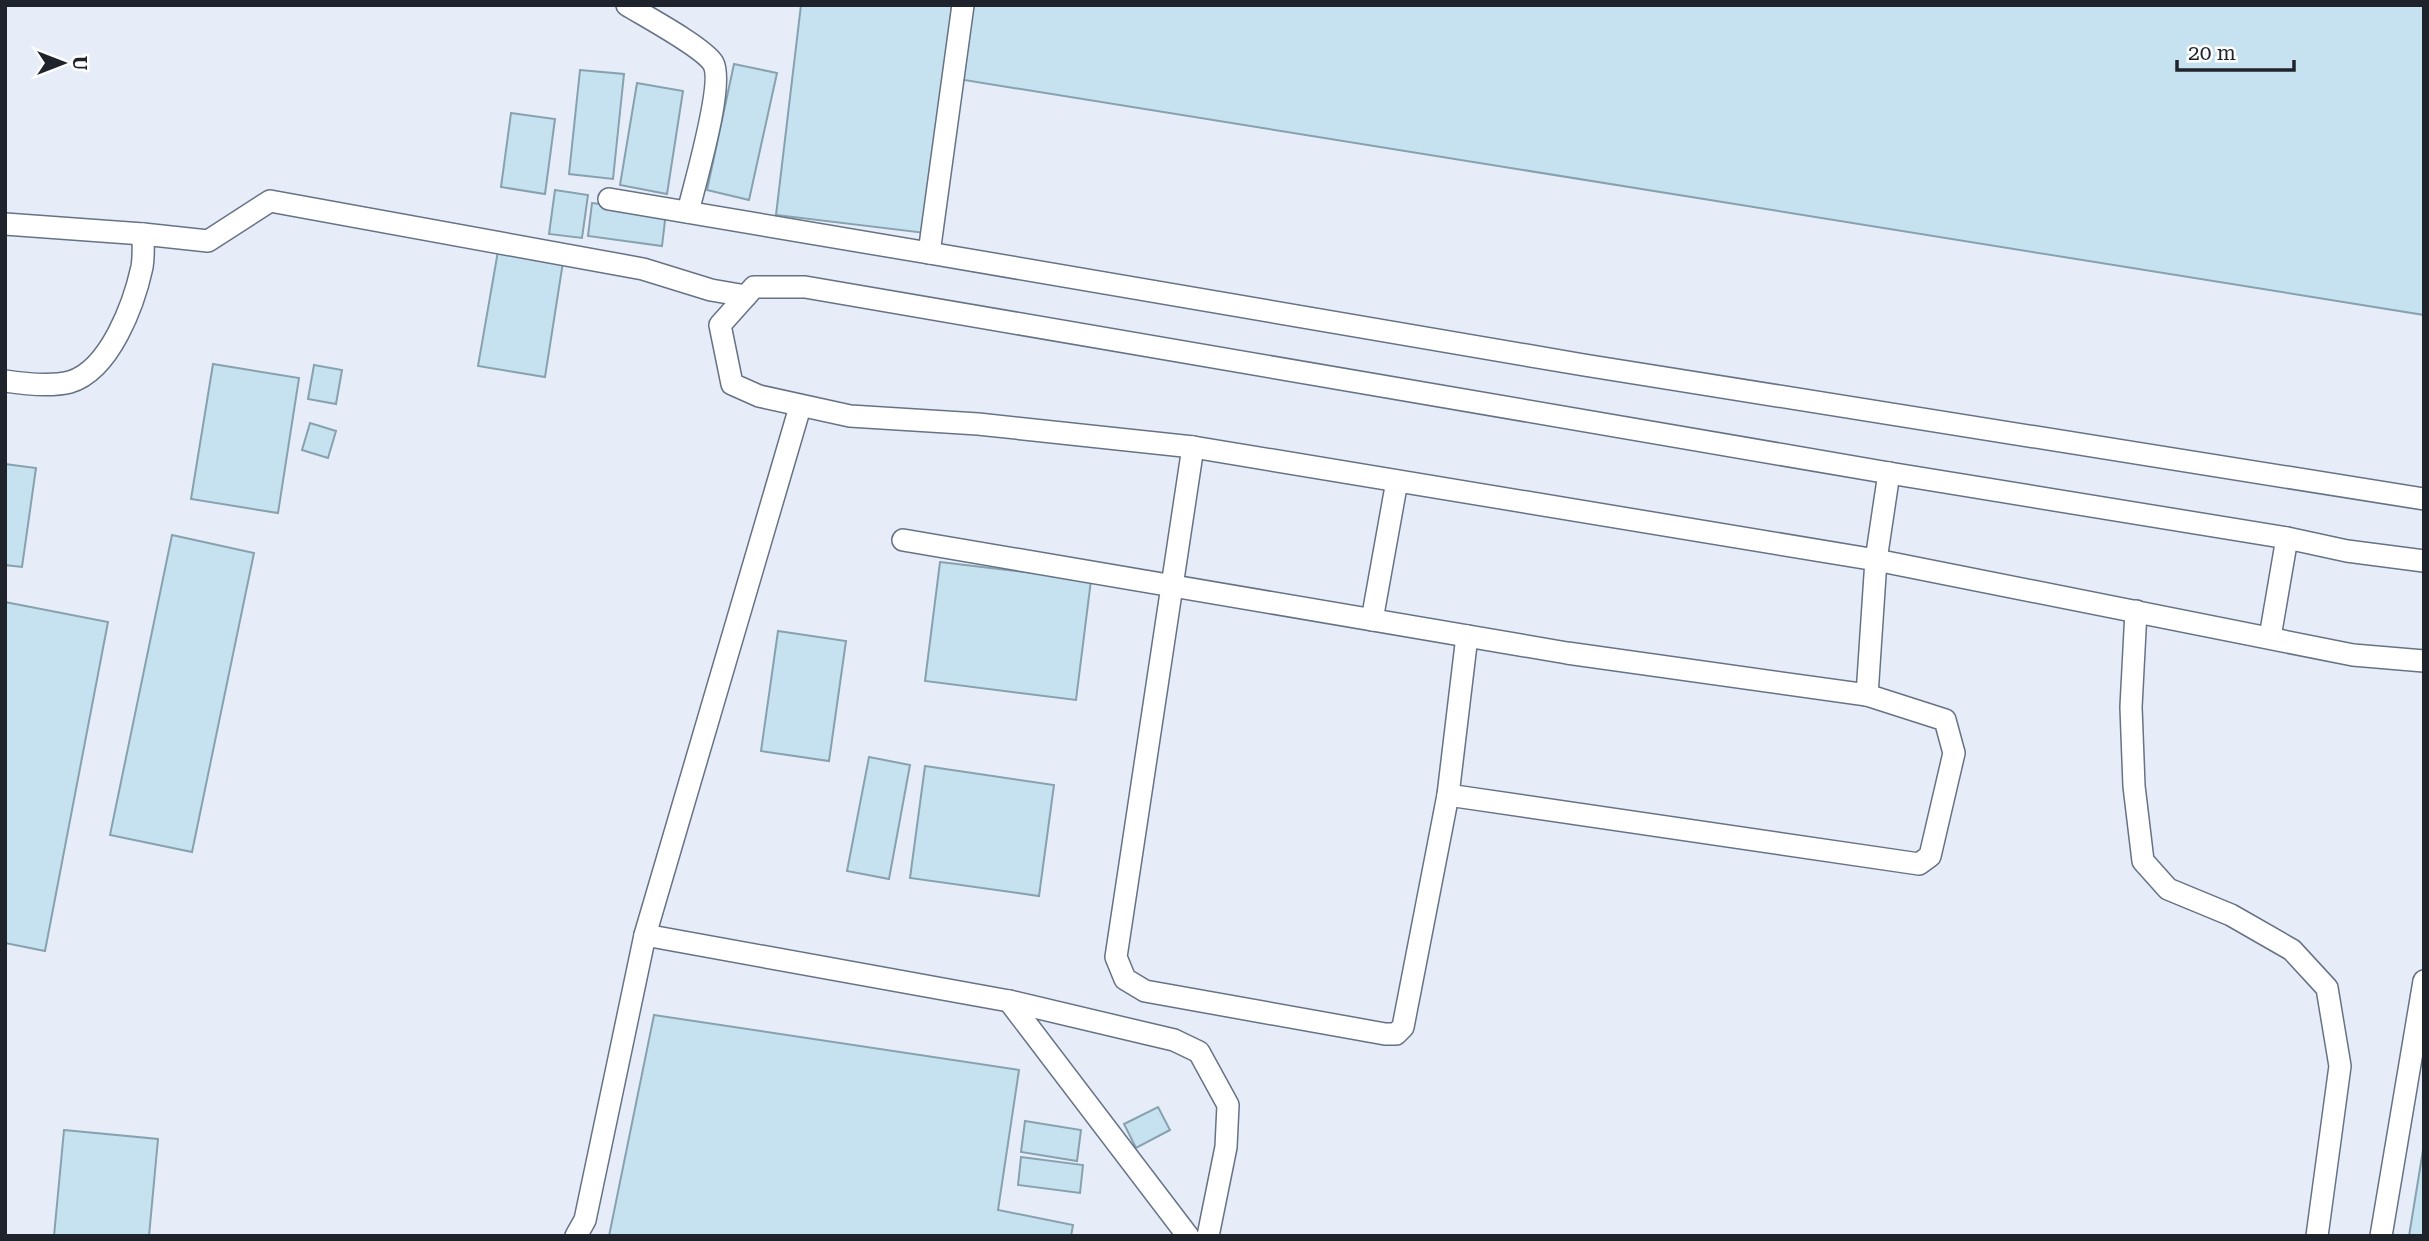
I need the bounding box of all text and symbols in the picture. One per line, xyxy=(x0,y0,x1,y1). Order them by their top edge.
north arrow xyxy=(28,28,98,98)
scale bar xyxy=(2177,28,2294,72)
text: 20 m xyxy=(2188,41,2236,65)
text: U xyxy=(68,56,91,71)

